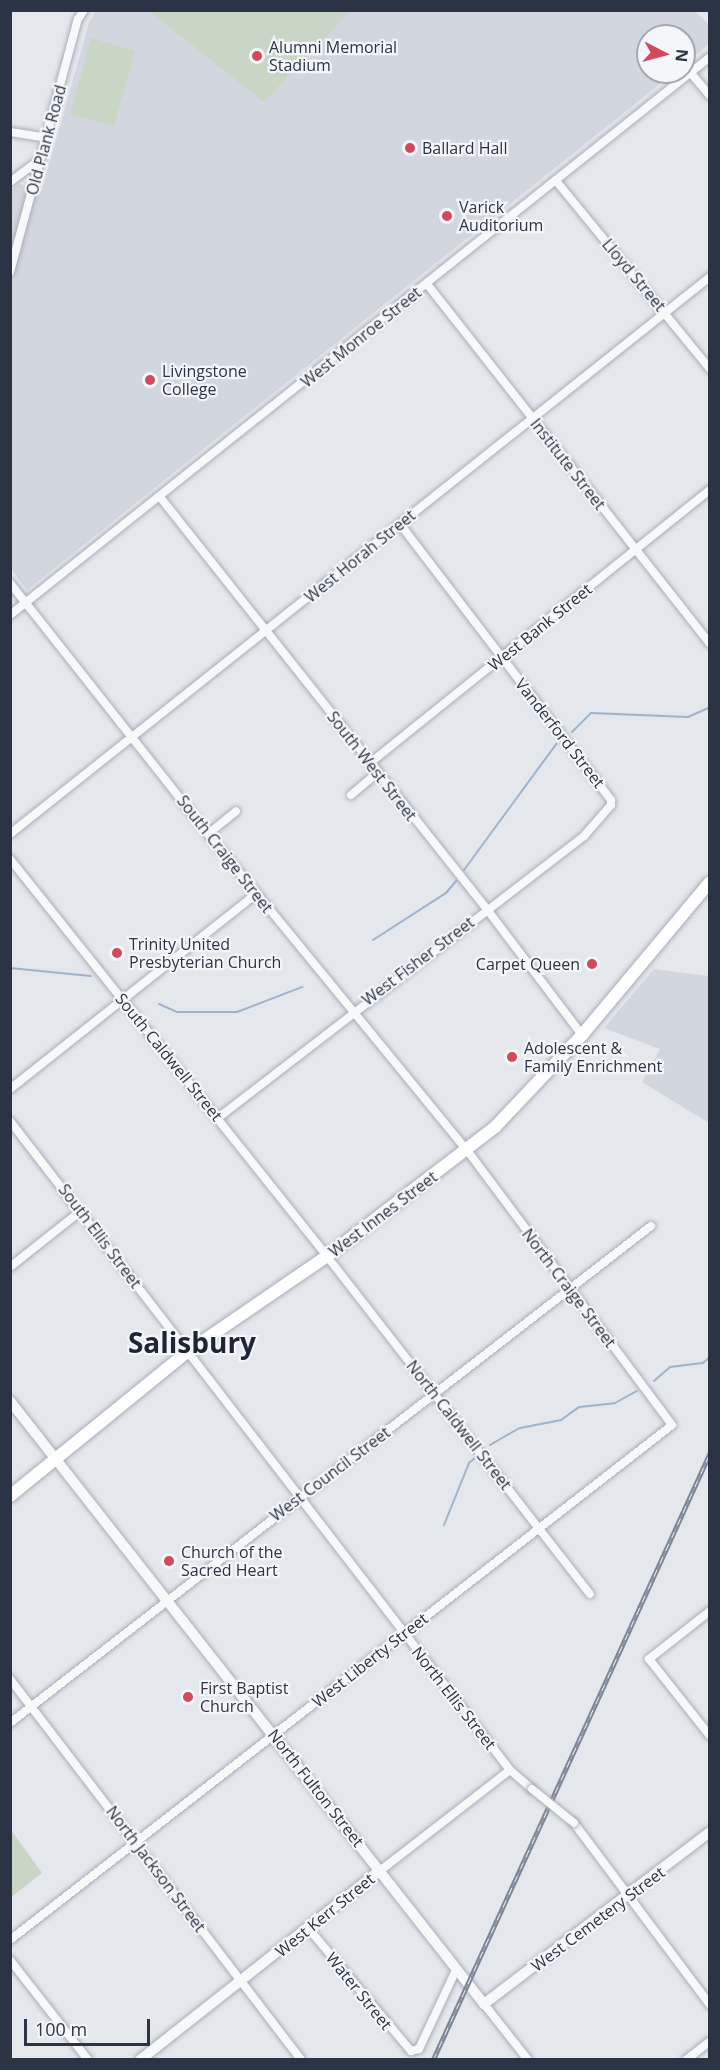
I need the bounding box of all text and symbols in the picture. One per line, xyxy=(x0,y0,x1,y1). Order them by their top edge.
north arrow xyxy=(636,24,696,84)
place label: Alumni Memorial Stadium xyxy=(269,37,397,75)
text: N xyxy=(670,48,694,63)
marker: Alumni Memorial Stadium xyxy=(250,49,264,63)
street label: Old Plank Road xyxy=(22,83,70,197)
place label: Ballard Hall xyxy=(422,138,507,158)
marker: Ballard Hall xyxy=(403,141,417,155)
place label: Varick Auditorium xyxy=(459,197,543,235)
marker: Varick Auditorium xyxy=(440,209,454,223)
street label: Lloyd Street xyxy=(598,235,670,315)
street label: West Monroe Street xyxy=(297,283,425,391)
place label: Livingstone College xyxy=(162,361,247,399)
marker: Livingstone College xyxy=(143,373,157,387)
street label: Institute Street xyxy=(526,414,610,514)
street label: West Horah Street xyxy=(301,506,419,606)
street label: West Bank Street xyxy=(484,579,596,675)
street label: Vanderford Street xyxy=(511,674,609,792)
street label: South West Street xyxy=(323,707,421,825)
street label: South Craige Street xyxy=(173,791,277,917)
street label: West Fisher Street xyxy=(358,913,478,1009)
place label: Trinity United Presbyterian Church xyxy=(129,934,281,972)
marker: Trinity United Presbyterian Church xyxy=(110,946,124,960)
place label: Carpet Queen xyxy=(476,954,580,974)
marker: Carpet Queen xyxy=(585,957,599,971)
street label: South Caldwell Street xyxy=(112,989,226,1125)
place label: Adolescent & Family Enrichment xyxy=(524,1038,662,1076)
marker: Adolescent & Family Enrichment xyxy=(505,1050,519,1064)
street label: West Innes Street xyxy=(325,1167,441,1261)
street label: South Ellis Street xyxy=(55,1180,145,1292)
street label: North Craige Street xyxy=(518,1225,620,1351)
district label: Salisbury xyxy=(128,1325,256,1359)
street label: North Caldwell Street xyxy=(402,1356,516,1494)
street label: West Council Street xyxy=(266,1423,394,1525)
place label: Church of the Sacred Heart xyxy=(181,1542,283,1580)
marker: Church of the Sacred Heart xyxy=(162,1554,176,1568)
street label: West Liberty Street xyxy=(308,1609,432,1711)
street label: North Ellis Street xyxy=(408,1643,500,1753)
place label: First Baptist Church xyxy=(200,1678,288,1716)
marker: First Baptist Church xyxy=(181,1690,195,1704)
street label: North Fulton Street xyxy=(264,1725,368,1851)
street label: North Jackson Street xyxy=(102,1802,210,1936)
street label: West Cemetery Street xyxy=(527,1863,669,1975)
street label: West Kerr Street xyxy=(272,1869,378,1961)
street label: Water Street xyxy=(322,1949,396,2033)
scale bar xyxy=(27,2007,153,2045)
text: 100 m xyxy=(35,2017,87,2041)

